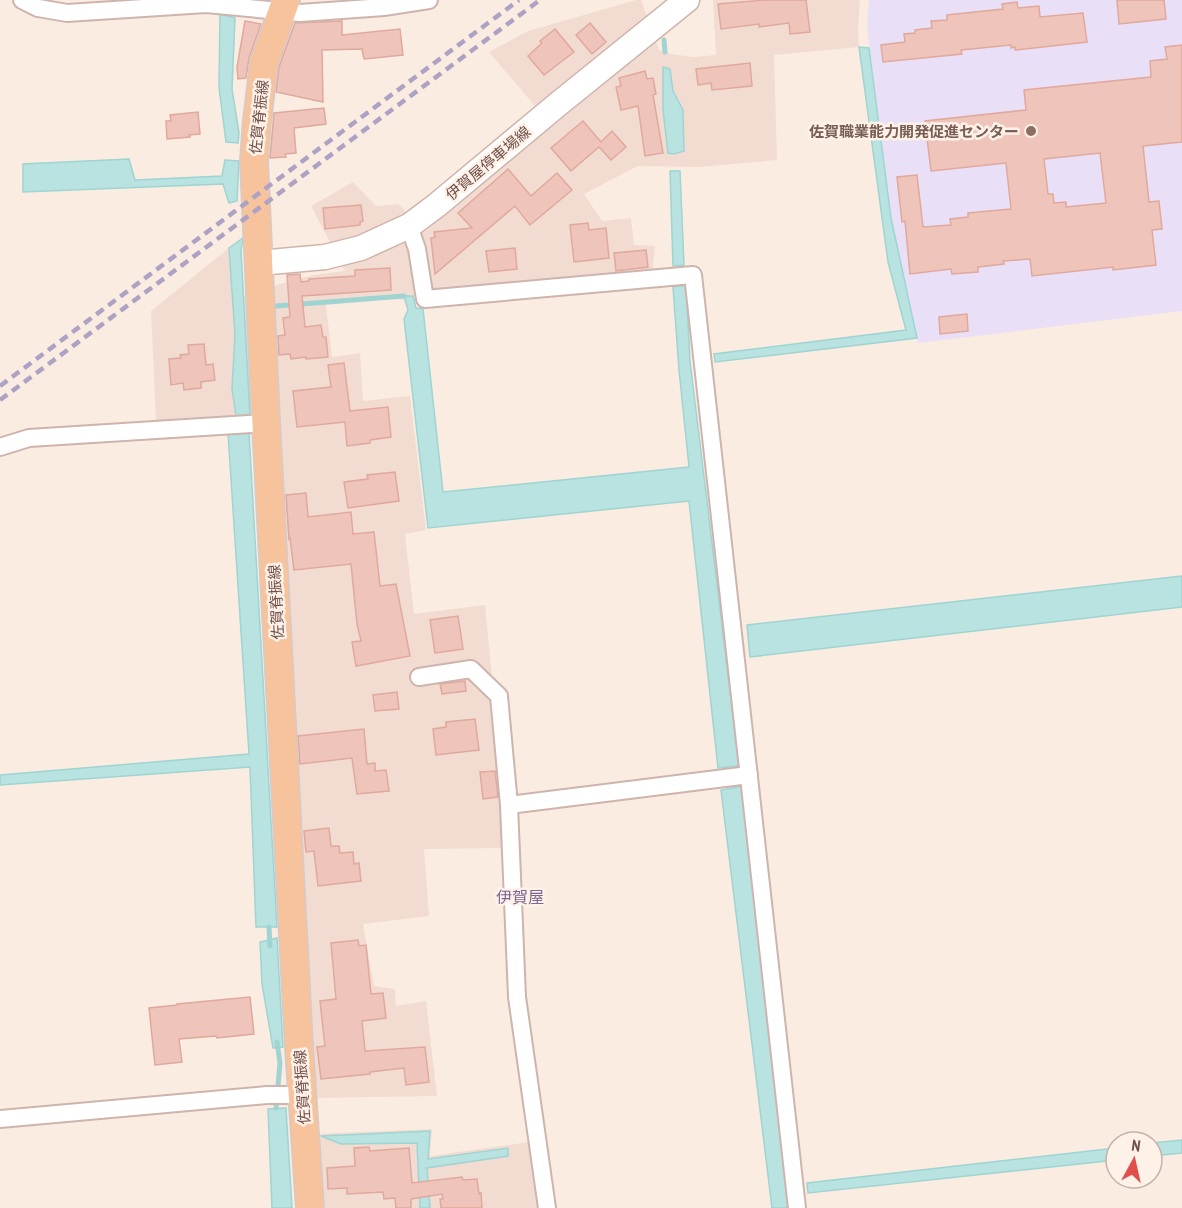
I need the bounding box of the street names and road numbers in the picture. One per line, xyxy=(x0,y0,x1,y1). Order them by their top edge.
street label: 佐賀脊振線 xyxy=(246,79,272,155)
street label: 伊賀屋停車場線 xyxy=(442,122,534,204)
street label: 佐賀脊振線 xyxy=(265,564,287,640)
street label: 佐賀脊振線 xyxy=(290,1049,314,1125)

